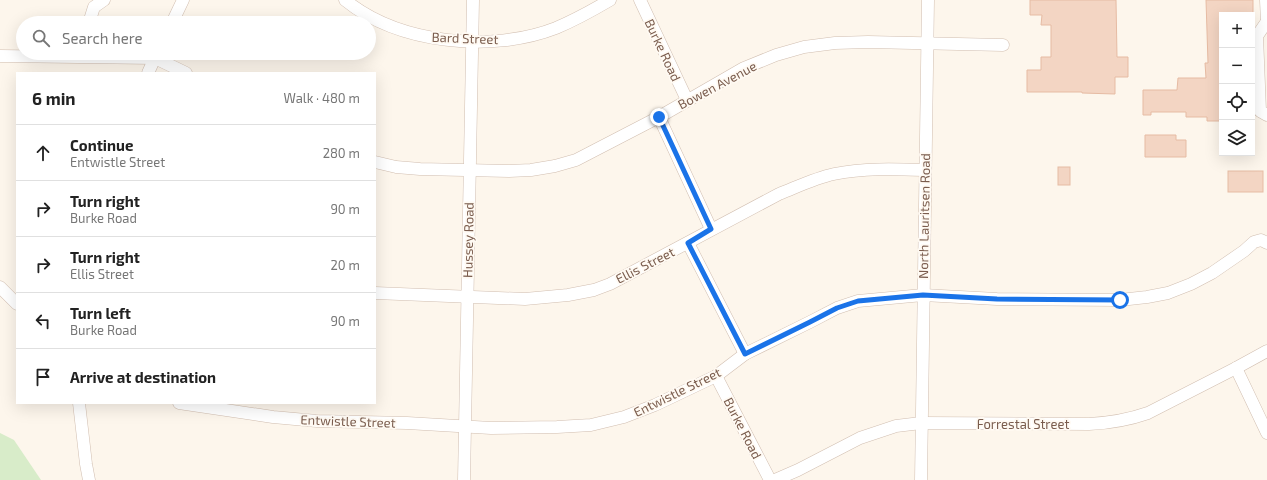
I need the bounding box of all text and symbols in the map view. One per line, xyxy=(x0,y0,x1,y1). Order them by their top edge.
map controls xyxy=(1219,12,1255,156)
button: + xyxy=(1219,12,1255,48)
search box xyxy=(16,16,376,60)
street label: Burke Road xyxy=(642,16,684,84)
icon: search xyxy=(30,27,52,49)
text: Search here xyxy=(62,29,143,47)
street label: Bard Street xyxy=(431,29,499,47)
button: − xyxy=(1219,48,1255,84)
street label: Bowen Avenue xyxy=(675,58,759,112)
button: locate xyxy=(1219,84,1255,120)
text: 6 min xyxy=(32,88,76,108)
text: Walk · 480 m xyxy=(283,90,360,106)
route end xyxy=(650,108,668,126)
button: layers xyxy=(1219,120,1255,156)
text: Continue xyxy=(70,136,133,154)
icon: ahead xyxy=(32,142,54,164)
text: 280 m xyxy=(323,145,360,161)
street label: North Lauritsen Road xyxy=(915,153,933,279)
text: Entwistle Street xyxy=(70,154,165,170)
text: Turn right xyxy=(70,192,140,210)
icon: right xyxy=(32,198,54,220)
text: 90 m xyxy=(330,201,360,217)
street label: Hussey Road xyxy=(459,202,477,278)
text: Burke Road xyxy=(70,210,137,226)
street label: Ellis Street xyxy=(613,243,677,287)
text: Turn right xyxy=(70,248,140,266)
icon: right xyxy=(32,254,54,276)
text: 20 m xyxy=(331,257,360,273)
text: Ellis Street xyxy=(70,266,134,282)
route start xyxy=(1111,291,1129,309)
text: Turn left xyxy=(70,304,131,322)
icon: left xyxy=(32,310,54,332)
text: 90 m xyxy=(330,313,360,329)
text: Burke Road xyxy=(70,322,137,338)
street label: Entwistle Street xyxy=(631,364,723,420)
icon: arrive xyxy=(32,366,54,388)
text: Arrive at destination xyxy=(70,368,216,386)
street label: Burke Road xyxy=(721,395,765,461)
street label: Entwistle Street xyxy=(300,411,396,431)
street label: Forrestal Street xyxy=(977,416,1069,432)

